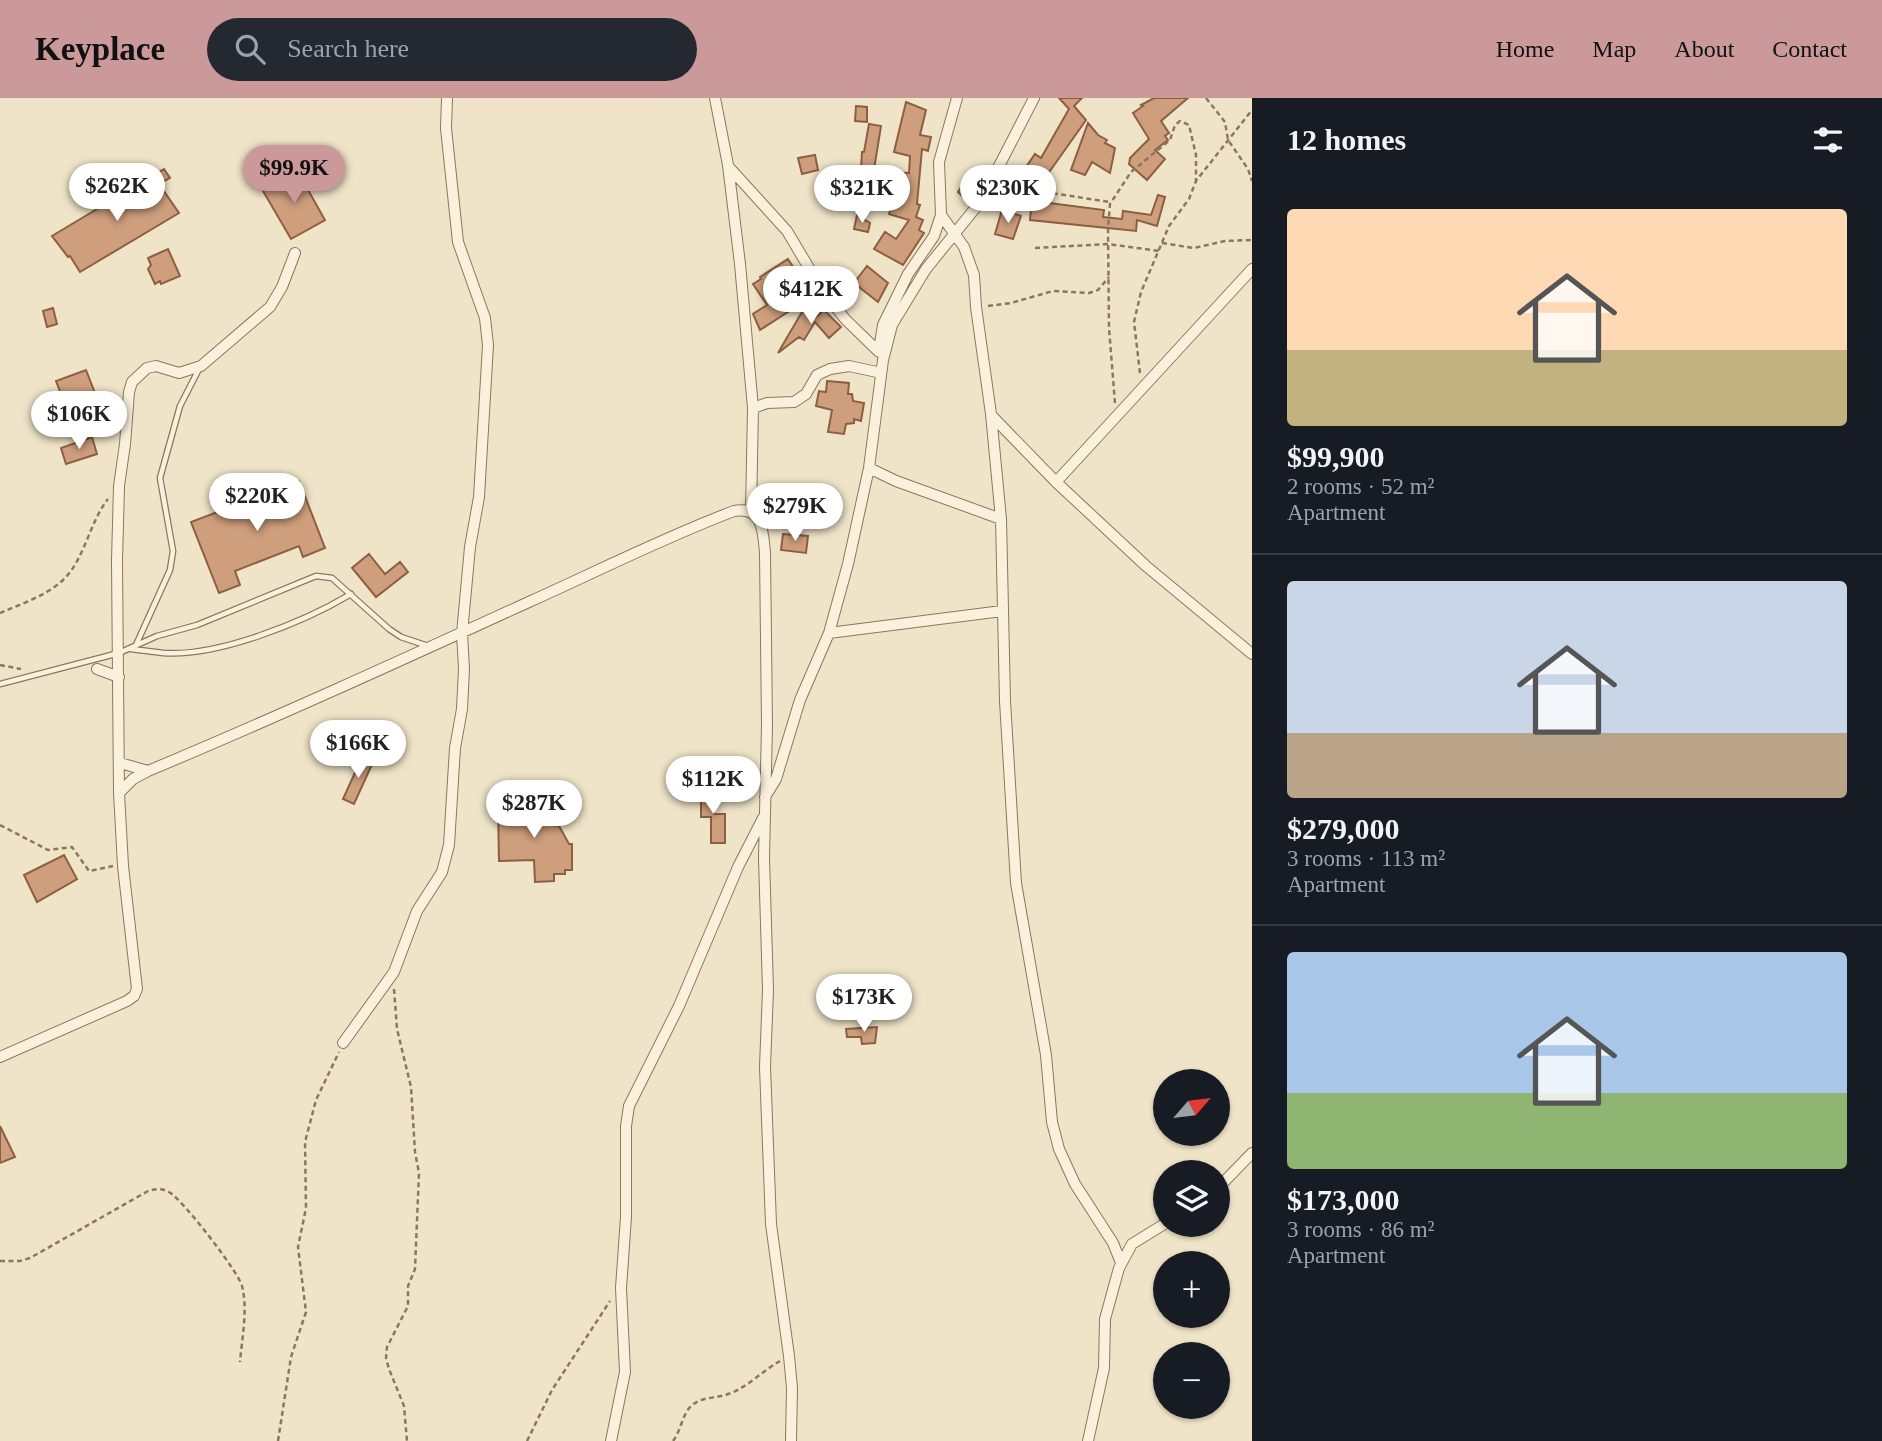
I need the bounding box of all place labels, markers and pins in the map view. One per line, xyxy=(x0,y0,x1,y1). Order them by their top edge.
pin: $99.9K xyxy=(237,146,351,205)
pin: $262K xyxy=(68,164,166,223)
pin: $321K xyxy=(813,166,911,225)
pin: $230K xyxy=(959,166,1057,225)
pin: $412K xyxy=(762,266,860,326)
pin: $106K xyxy=(30,392,128,451)
pin: $220K xyxy=(208,474,306,533)
pin: $279K xyxy=(746,484,844,543)
pin: $166K xyxy=(309,720,407,780)
pin: $112K xyxy=(664,756,762,816)
pin: $287K xyxy=(485,780,583,840)
pin: $173K xyxy=(815,974,913,1034)

